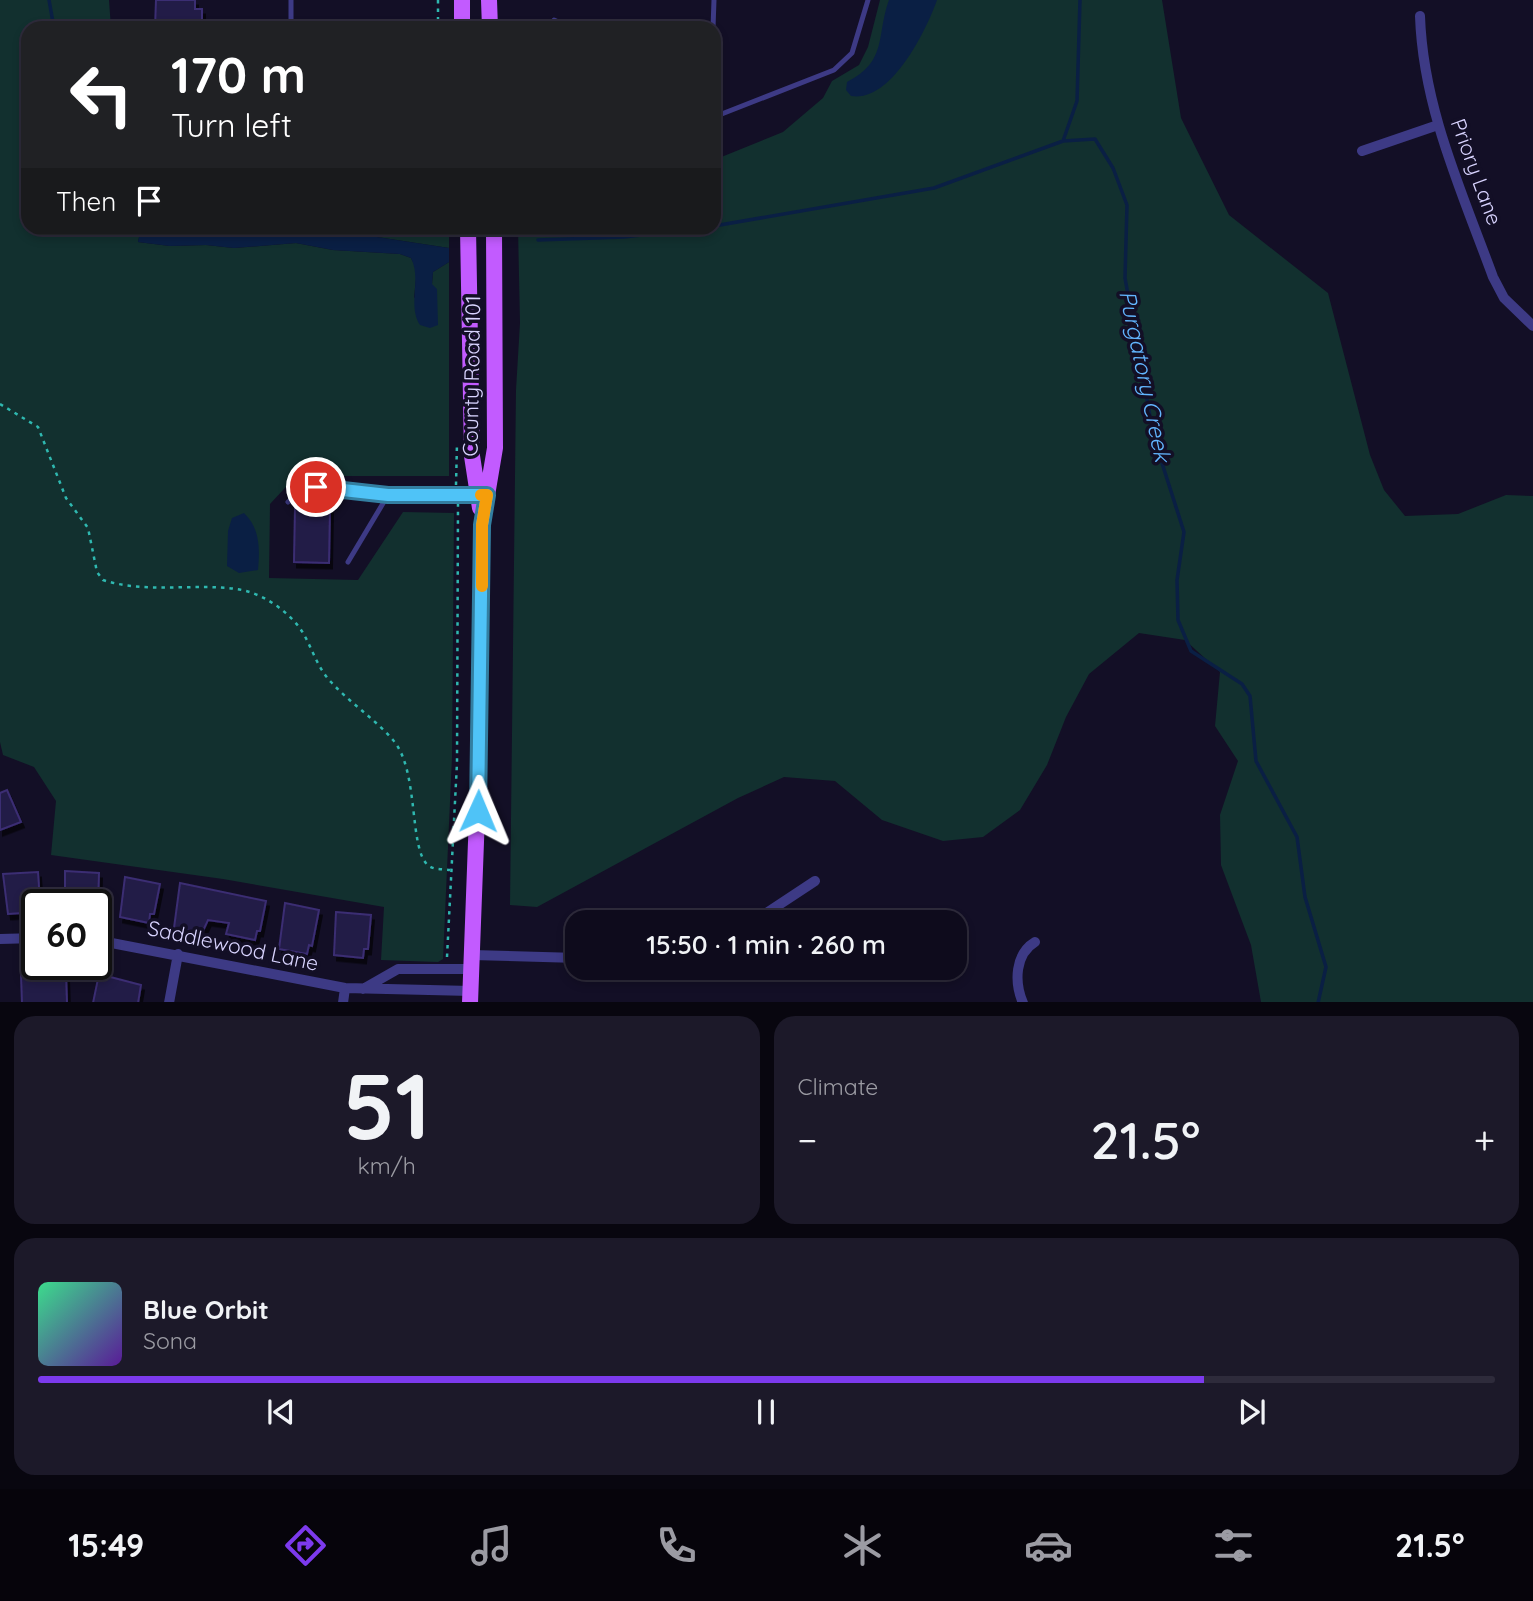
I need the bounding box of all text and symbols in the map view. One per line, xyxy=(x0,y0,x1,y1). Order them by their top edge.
text: 170 m xyxy=(171,44,306,105)
icon: left xyxy=(56,49,147,140)
text: Turn left xyxy=(171,105,292,145)
street label: Priory Lane xyxy=(1446,115,1508,228)
icon: arrive xyxy=(130,182,168,220)
text: Then xyxy=(56,185,116,218)
water label: Purgatory Creek xyxy=(1113,287,1178,466)
street label: County Road 101 xyxy=(457,295,485,457)
pin xyxy=(286,457,346,517)
icon: arrive xyxy=(297,468,335,506)
position arrow xyxy=(441,774,515,848)
speed limit sign: 60 xyxy=(21,889,112,980)
street label: Saddlewood Lane xyxy=(145,914,321,976)
text: 15:50 · 1 min · 260 m xyxy=(646,928,886,961)
text: 51 xyxy=(343,1048,431,1162)
text: Climate xyxy=(798,1072,878,1101)
text: 21.5° xyxy=(1091,1107,1200,1172)
text: − xyxy=(798,1116,817,1164)
text: + xyxy=(1474,1116,1495,1164)
text: km/h xyxy=(358,1151,416,1180)
text: Blue Orbit xyxy=(143,1293,269,1326)
text: Sona xyxy=(143,1326,197,1355)
icon: previous xyxy=(262,1393,300,1431)
icon: pause xyxy=(747,1393,785,1431)
icon: next xyxy=(1233,1393,1271,1431)
icon: directions xyxy=(281,1521,330,1570)
icon: music xyxy=(467,1521,516,1570)
icon: phone xyxy=(652,1521,701,1570)
icon: climate xyxy=(838,1521,887,1570)
icon: car xyxy=(1024,1521,1073,1570)
icon: filters xyxy=(1209,1521,1258,1570)
text: 15:49 xyxy=(68,1525,144,1565)
text: 21.5° xyxy=(1395,1525,1465,1565)

